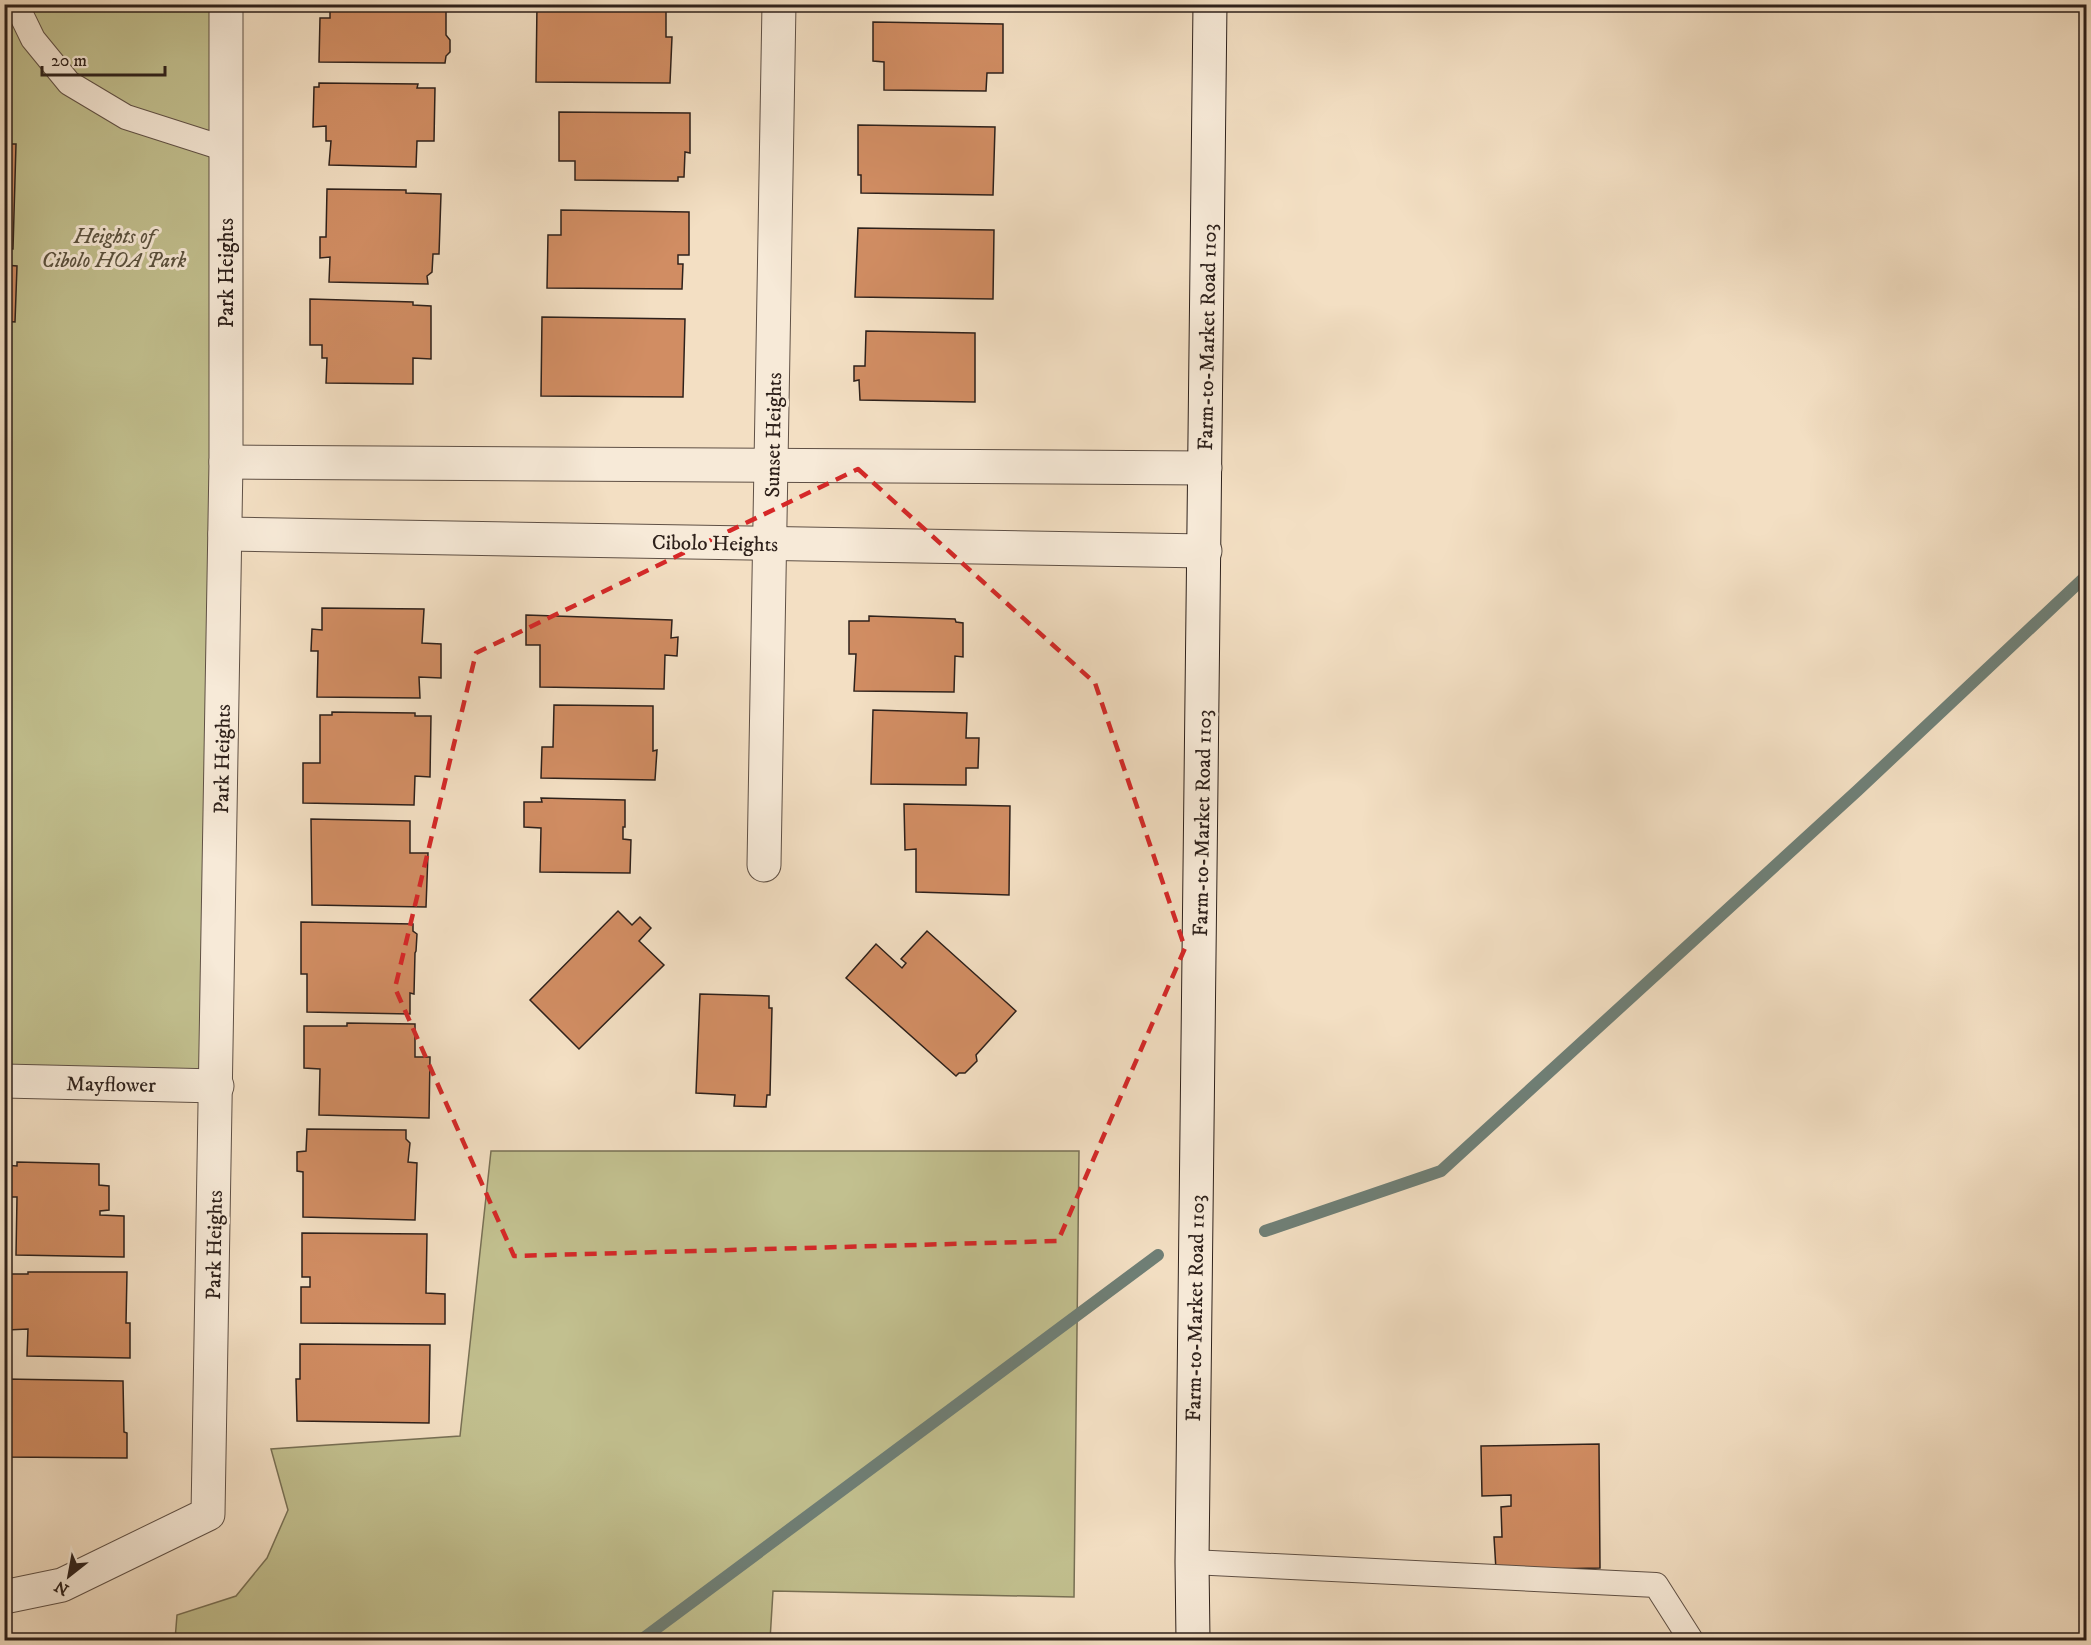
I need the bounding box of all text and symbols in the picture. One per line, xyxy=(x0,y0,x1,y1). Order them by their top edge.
scale bar xyxy=(42,39,165,77)
text: 20 m xyxy=(51,50,87,72)
street label: Park Heights xyxy=(214,218,240,328)
street label: Farm-to-Market Road 1103 xyxy=(1193,223,1223,451)
park label: Heights of Cibolo HOA Park xyxy=(42,224,187,274)
street label: Sunset Heights xyxy=(760,372,788,498)
street label: Cibolo Heights xyxy=(652,530,778,558)
street label: Park Heights xyxy=(209,704,237,814)
street label: Farm-to-Market Road 1103 xyxy=(1188,709,1218,937)
street label: Mayflower xyxy=(66,1071,156,1099)
street label: Park Heights xyxy=(201,1190,229,1300)
street label: Farm-to-Market Road 1103 xyxy=(1181,1194,1211,1422)
north arrow xyxy=(39,1546,99,1606)
text: N xyxy=(51,1576,73,1600)

